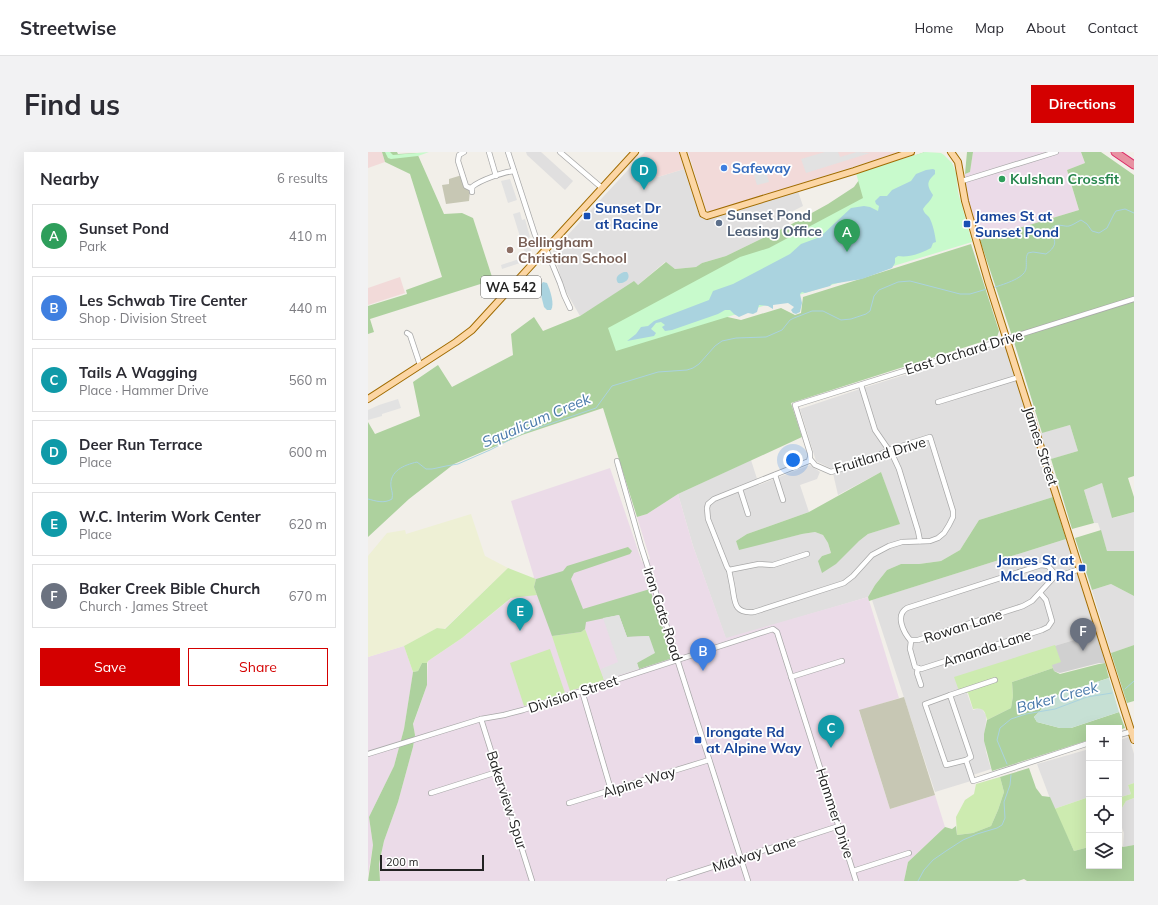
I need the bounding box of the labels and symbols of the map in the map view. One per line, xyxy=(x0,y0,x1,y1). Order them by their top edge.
pin: D xyxy=(631,157,657,190)
place label: Safeway xyxy=(732,159,791,177)
marker: Safeway xyxy=(719,163,729,173)
place label: Kulshan Crossfit xyxy=(1010,170,1120,188)
marker: Kulshan Crossfit xyxy=(997,174,1007,184)
place label: Sunset Dr at Racine xyxy=(595,199,661,233)
place label: Sunset Pond Leasing Office xyxy=(727,206,822,240)
place label: James St at Sunset Pond xyxy=(975,207,1059,241)
marker: Sunset Dr at Racine xyxy=(582,211,592,221)
marker: Sunset Pond Leasing Office xyxy=(714,218,724,228)
pin: A xyxy=(834,219,860,252)
marker: James St at Sunset Pond xyxy=(962,219,972,229)
place label: Bellingham Christian School xyxy=(518,233,627,267)
marker: Bellingham Christian School xyxy=(505,245,515,255)
road number: WA 542 xyxy=(481,276,541,298)
street label: East Orchard Drive xyxy=(903,326,1025,378)
water label: Squalicum Creek xyxy=(479,388,594,451)
street label: James Street xyxy=(1020,404,1062,488)
street label: Fruitland Drive xyxy=(832,433,928,477)
your location xyxy=(783,450,803,470)
place label: James St at McLeod Rd xyxy=(997,551,1075,585)
marker: James St at McLeod Rd xyxy=(1077,563,1087,573)
street label: Iron Gate Road xyxy=(639,565,687,663)
pin: E xyxy=(507,598,533,631)
street label: Rowan Lane xyxy=(921,605,1005,647)
pin: F xyxy=(1070,618,1096,651)
street label: Amanda Lane xyxy=(941,625,1033,671)
pin: B xyxy=(690,638,716,671)
street label: Division Street xyxy=(526,671,620,717)
water label: Baker Creek xyxy=(1014,677,1101,717)
pin: C xyxy=(818,715,844,748)
place label: Irongate Rd at Alpine Way xyxy=(706,723,802,757)
marker: Irongate Rd at Alpine Way xyxy=(693,735,703,745)
street label: Bakerview Spur xyxy=(483,748,532,852)
street label: Alpine Way xyxy=(600,762,678,802)
street label: Hammer Drive xyxy=(812,766,858,860)
street label: Midway Lane xyxy=(710,832,798,876)
scale bar xyxy=(380,853,484,872)

